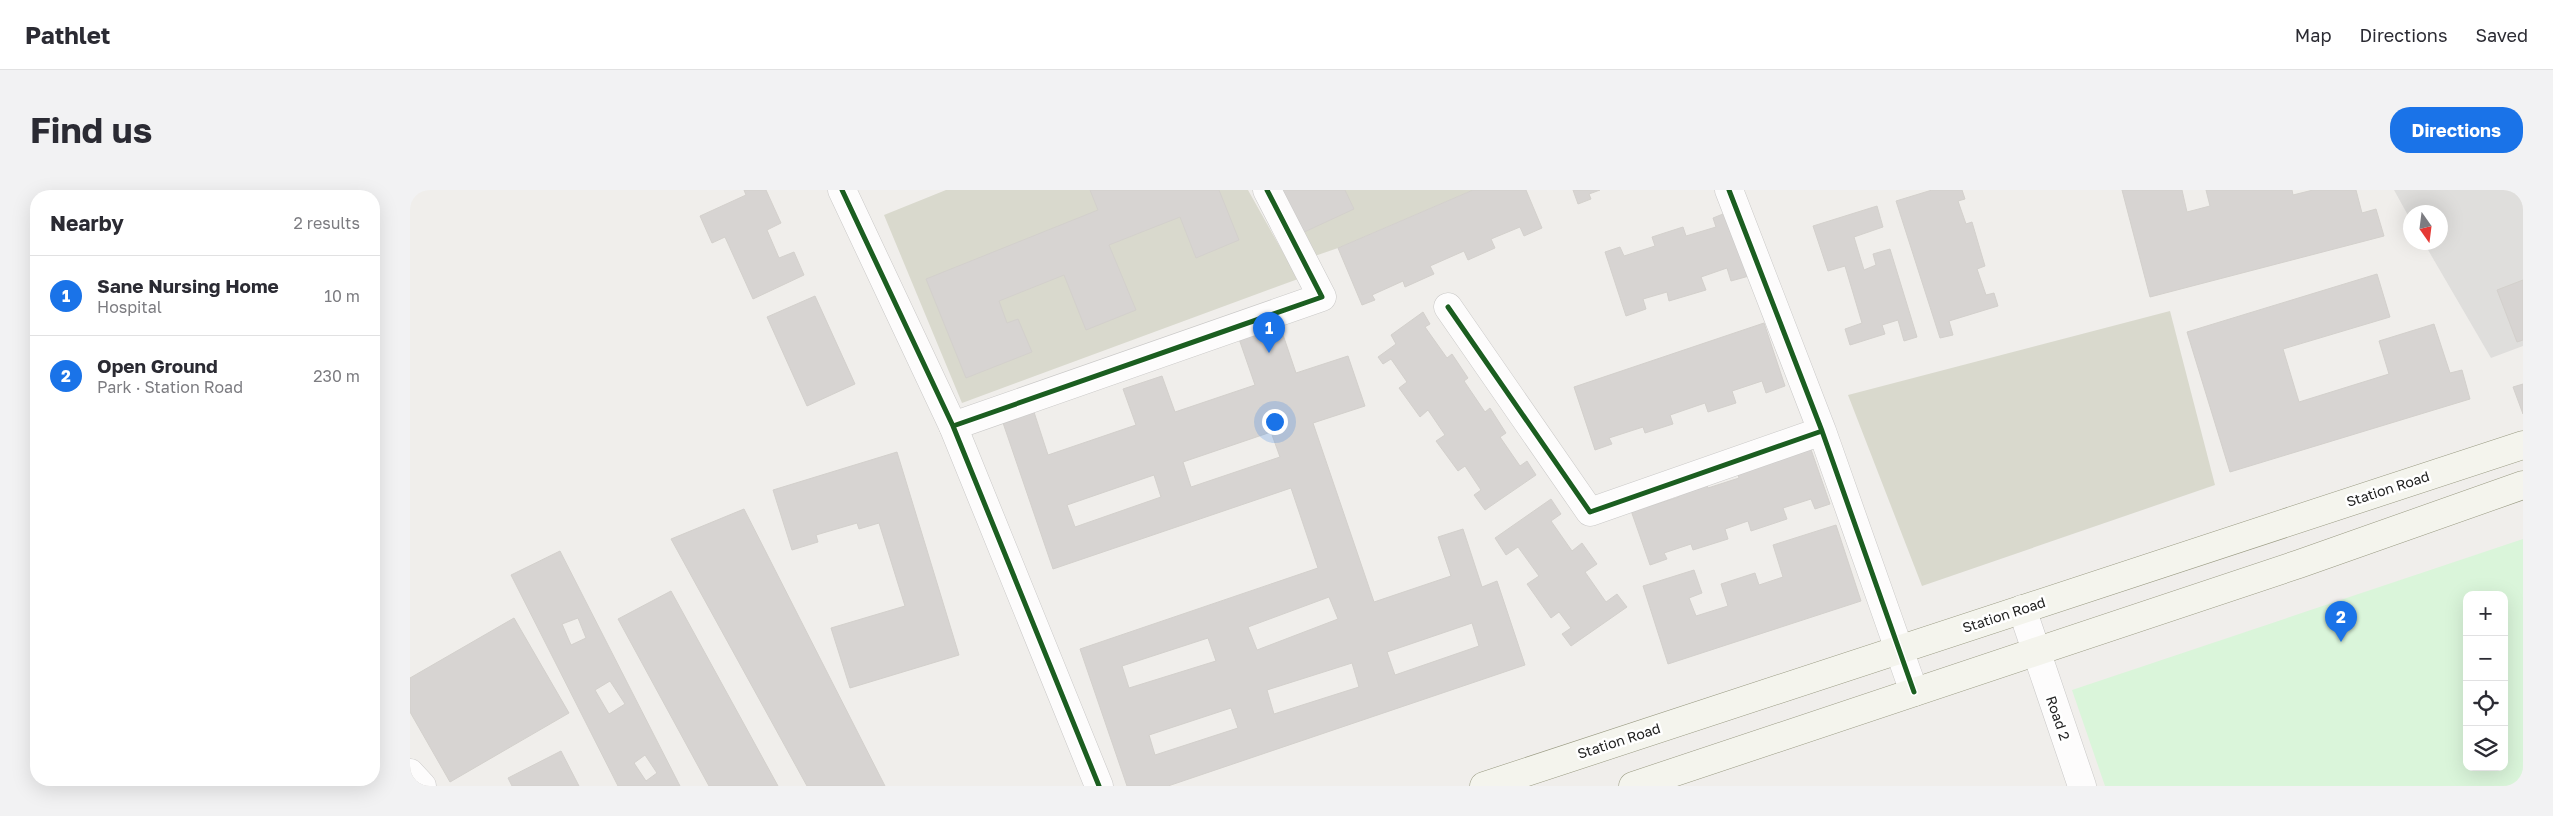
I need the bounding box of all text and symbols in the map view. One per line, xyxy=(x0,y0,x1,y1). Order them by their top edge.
text: Pathlet xyxy=(25,20,110,49)
text: Map xyxy=(2295,24,2331,46)
text: Directions xyxy=(2359,24,2447,46)
text: Saved xyxy=(2475,24,2528,46)
button: Directions xyxy=(2390,107,2523,153)
text: Find us xyxy=(30,109,152,151)
north arrow xyxy=(2403,205,2448,250)
text: Nearby xyxy=(50,210,124,236)
text: 2 results xyxy=(294,213,360,233)
text: Sane Nursing Home xyxy=(97,274,279,297)
text: 1 xyxy=(62,286,70,306)
text: 10 m xyxy=(324,286,360,306)
text: Hospital xyxy=(97,297,162,317)
pin: 1 xyxy=(1253,312,1285,353)
text: Open Ground xyxy=(97,354,218,377)
text: 2 xyxy=(61,366,71,386)
text: 230 m xyxy=(313,366,360,386)
text: Park · Station Road xyxy=(97,377,243,397)
your location xyxy=(1262,409,1288,435)
street label: Station Road xyxy=(2344,467,2431,510)
map controls xyxy=(2463,591,2508,771)
button: + xyxy=(2463,591,2508,636)
street label: Station Road xyxy=(1960,593,2047,636)
pin: 2 xyxy=(2325,601,2357,642)
button: − xyxy=(2463,636,2508,681)
button: locate xyxy=(2463,681,2508,726)
street label: Road 2 xyxy=(2043,693,2074,742)
street label: Station Road xyxy=(1575,719,1662,762)
button: layers xyxy=(2463,726,2508,771)

